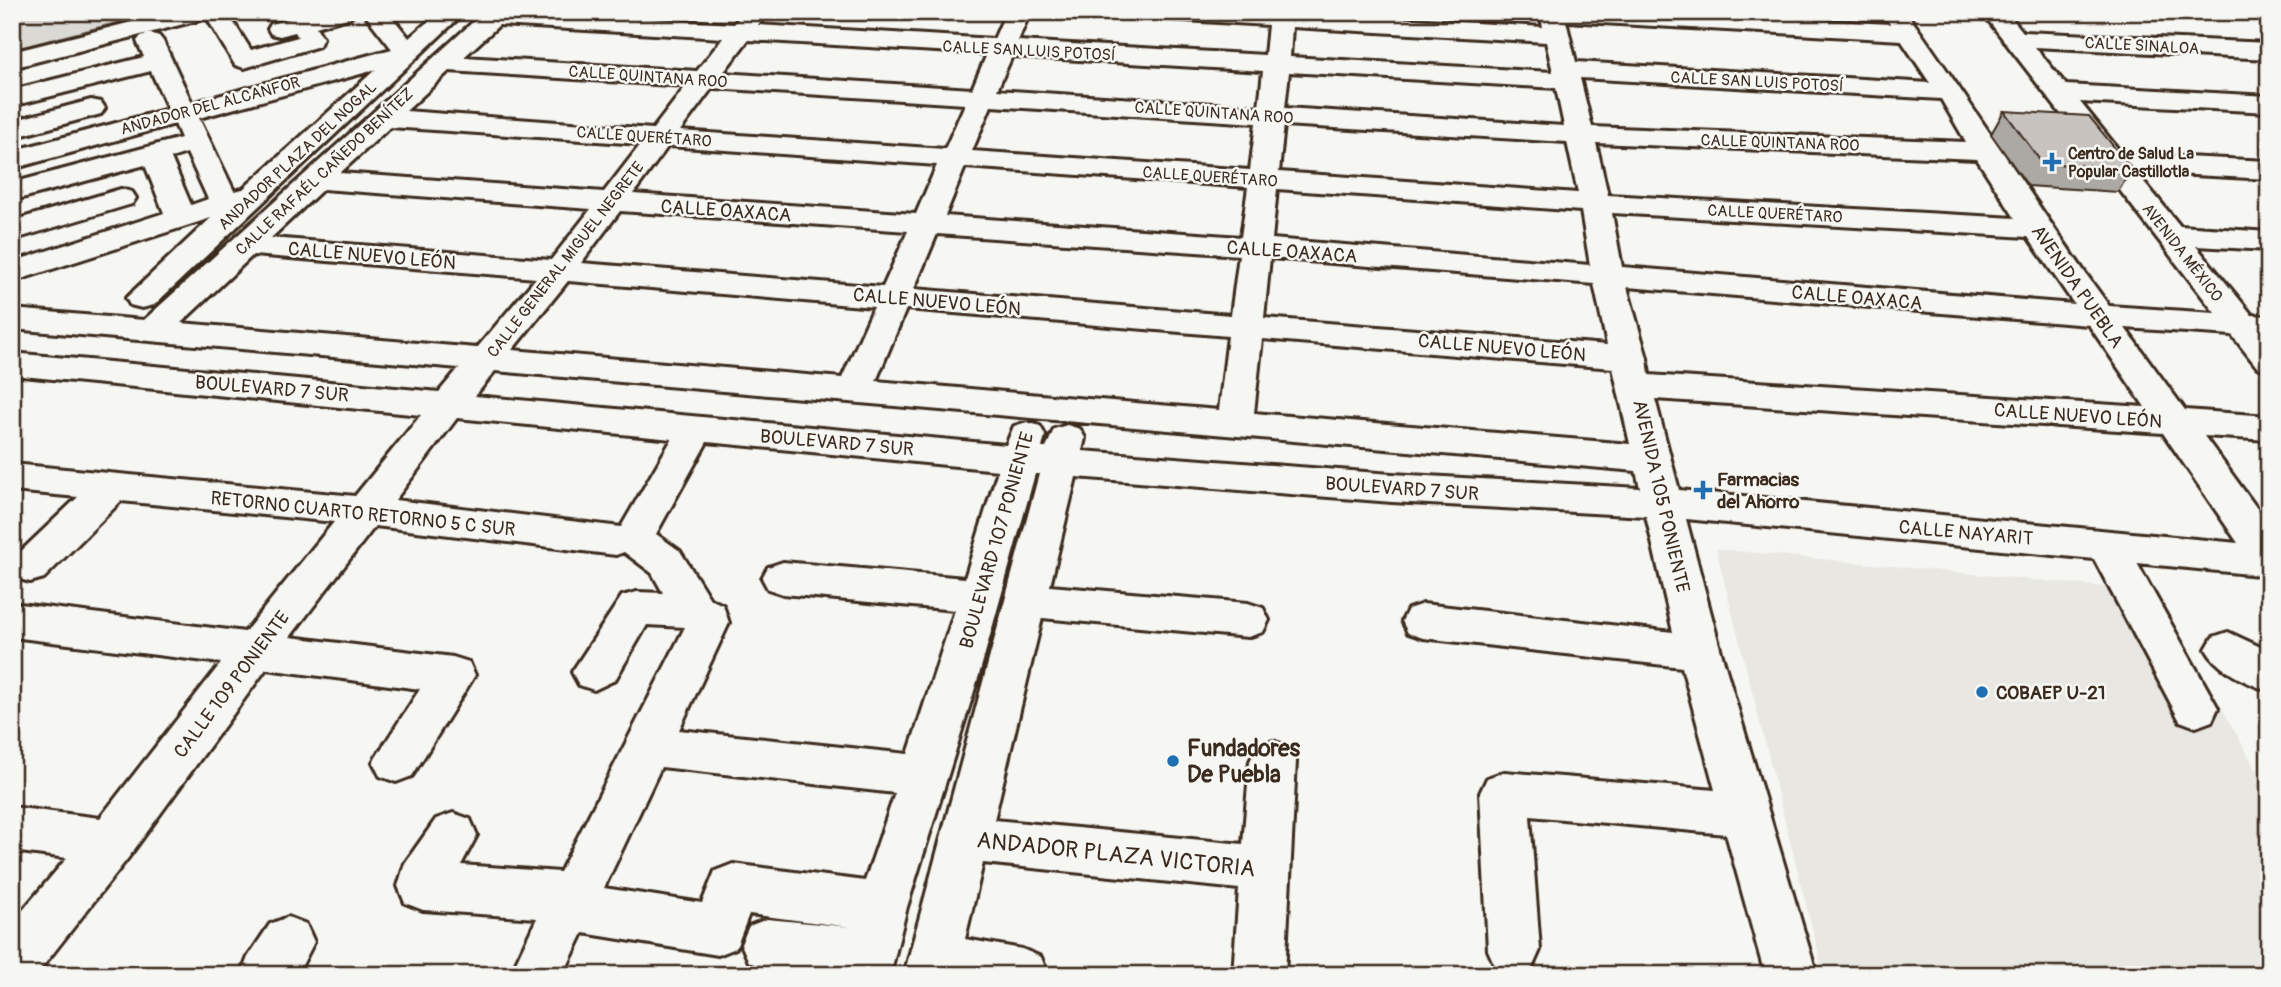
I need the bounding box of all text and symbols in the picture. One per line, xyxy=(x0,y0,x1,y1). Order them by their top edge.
street label: CALLE SINALOA xyxy=(2084,33,2200,59)
street label: CALLE SAN LUIS POTOSÍ xyxy=(942,36,1116,66)
street label: CALLE QUINTANA ROO xyxy=(568,61,728,93)
street label: CALLE SAN LUIS POTOSÍ xyxy=(1670,67,1844,97)
street label: ANDADOR DEL ALCANFOR xyxy=(118,72,302,140)
street label: ANDADOR PLAZA DEL NOGAL xyxy=(214,77,381,234)
street label: CALLE RAFAÉL CAÑEDO BENÍTEZ xyxy=(231,84,418,260)
street label: CALLE QUINTANA ROO xyxy=(1134,97,1294,129)
street label: CALLE QUERÉTARO xyxy=(576,122,712,152)
street label: CALLE QUINTANA ROO xyxy=(1700,130,1860,156)
place label: Centro de Salud La Popular Castillotla xyxy=(2068,144,2195,182)
marker: Centro de Salud La Popular Castillotla xyxy=(2042,152,2062,172)
street label: CALLE GENERAL MIGUEL NEGRETE xyxy=(483,158,649,362)
street label: CALLE QUERÉTARO xyxy=(1142,162,1278,192)
street label: CALLE OAXACA xyxy=(660,194,792,228)
street label: AVENIDA MÉXICO xyxy=(2138,199,2227,306)
street label: CALLE QUERÉTARO xyxy=(1707,200,1843,228)
street label: AVENIDA PUEBLA xyxy=(2026,220,2129,353)
street label: CALLE OAXACA xyxy=(1226,235,1358,269)
street label: CALLE NUEVO LEÓN xyxy=(287,237,457,275)
street label: CALLE OAXACA xyxy=(1791,280,1923,316)
street label: CALLE NUEVO LEÓN xyxy=(852,283,1022,321)
street label: CALLE NUEVO LEÓN xyxy=(1417,329,1587,367)
street label: BOULEVARD 7 SUR xyxy=(194,370,350,408)
street label: AVENIDA 105 PONIENTE xyxy=(1627,397,1695,595)
street label: CALLE NUEVO LEÓN xyxy=(1993,398,2163,434)
street label: BOULEVARD 7 SUR xyxy=(759,424,915,462)
street label: BOULEVARD 107 PONIENTE xyxy=(955,429,1039,651)
place label: Farmacias del Ahorro xyxy=(1717,468,1800,514)
street label: BOULEVARD 7 SUR xyxy=(1324,472,1480,506)
marker: Farmacias del Ahorro xyxy=(1695,482,1711,498)
street label: RETORNO CUARTO RETORNO 5 C SUR xyxy=(209,486,516,542)
street label: CALLE NAYARIT xyxy=(1898,515,2034,551)
street label: CALLE 109 PONIENTE xyxy=(169,606,295,763)
place label: COBAEP U-21 xyxy=(1996,681,2105,705)
marker: COBAEP U-21 xyxy=(1974,684,1990,700)
place label: Fundadores De Puebla xyxy=(1187,734,1301,789)
marker: Fundadores De Puebla xyxy=(1165,753,1181,769)
street label: ANDADOR PLAZA VICTORIA xyxy=(975,825,1257,884)

